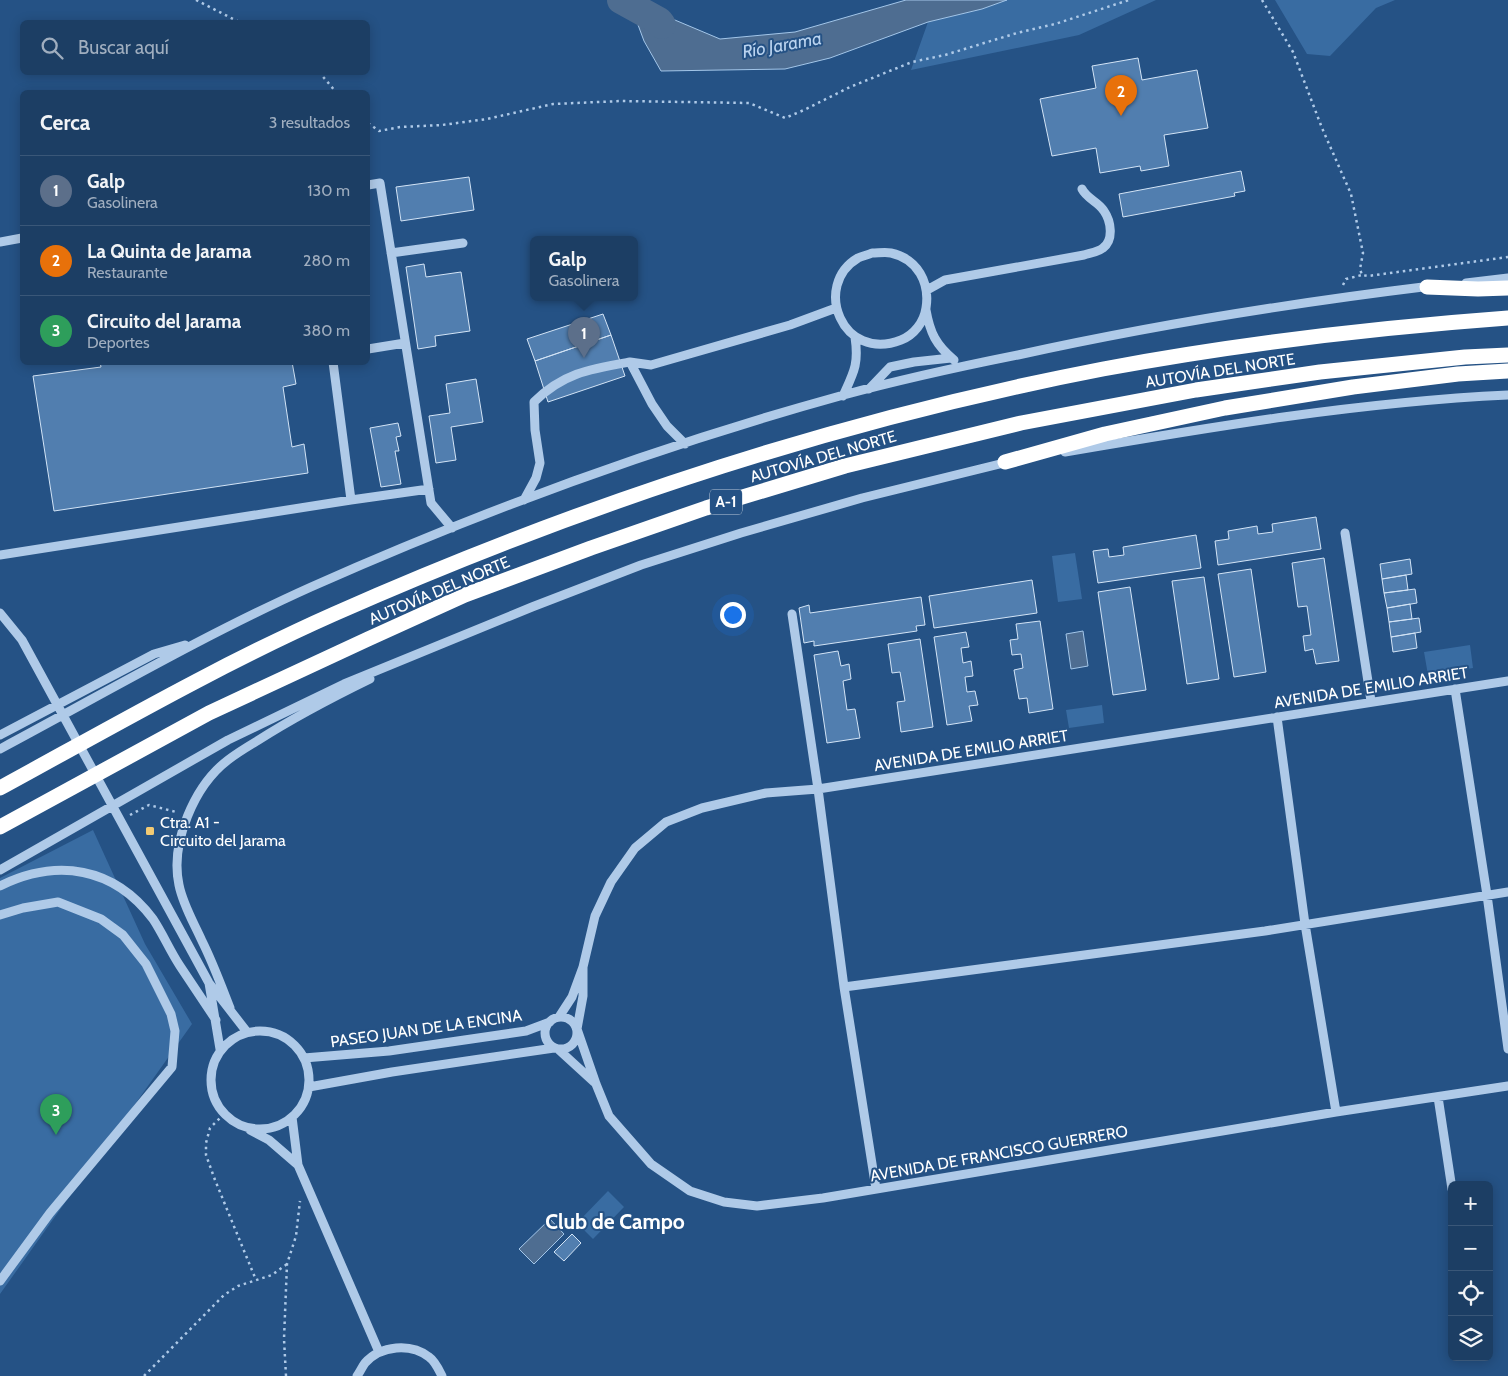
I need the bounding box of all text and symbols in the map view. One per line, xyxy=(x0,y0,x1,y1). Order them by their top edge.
search box xyxy=(20,20,370,75)
water label: Río Jarama xyxy=(740,27,824,63)
icon: search xyxy=(38,34,66,62)
text: Buscar aquí xyxy=(78,36,169,59)
pin: 2 xyxy=(1105,75,1137,116)
text: Cerca xyxy=(40,110,90,135)
text: 3 resultados xyxy=(269,113,350,132)
text: Galp xyxy=(87,170,125,193)
text: 1 xyxy=(53,181,59,200)
text: 130 m xyxy=(307,181,350,200)
text: Gasolinera xyxy=(87,193,158,212)
popup xyxy=(530,236,638,301)
text: La Quinta de Jarama xyxy=(87,240,251,263)
text: Galp xyxy=(549,248,587,271)
text: 2 xyxy=(52,251,60,270)
text: 280 m xyxy=(303,251,350,270)
text: Restaurante xyxy=(87,263,168,282)
text: Gasolinera xyxy=(549,271,619,290)
text: Circuito del Jarama xyxy=(87,310,241,333)
pin: 1 xyxy=(568,317,600,358)
text: 3 xyxy=(52,321,60,340)
text: 380 m xyxy=(303,321,350,340)
text: Deportes xyxy=(87,333,150,352)
street label: AUTOVÍA DEL NORTE xyxy=(1144,349,1296,392)
street label: AUTOVÍA DEL NORTE xyxy=(748,426,899,486)
road number: A-1 xyxy=(710,490,742,514)
street label: AUTOVÍA DEL NORTE xyxy=(366,552,513,629)
your location xyxy=(720,602,746,628)
street label: AVENIDA DE EMILIO ARRIET xyxy=(1273,663,1470,712)
street label: AVENIDA DE EMILIO ARRIET xyxy=(873,726,1070,775)
place label: Ctra. A1 - Circuito del Jarama xyxy=(160,813,286,850)
marker: Ctra. A1 - Circuito del Jarama xyxy=(144,825,156,837)
street label: PASEO JUAN DE LA ENCINA xyxy=(329,1006,523,1051)
pin: 3 xyxy=(40,1094,72,1135)
street label: AVENIDA DE FRANCISCO GUERRERO xyxy=(869,1121,1129,1186)
map controls xyxy=(1448,1181,1493,1361)
button: + xyxy=(1448,1181,1493,1226)
district label: Club de Campo xyxy=(545,1209,685,1234)
button: − xyxy=(1448,1226,1493,1271)
button: locate xyxy=(1448,1271,1493,1316)
button: layers xyxy=(1448,1316,1493,1361)

